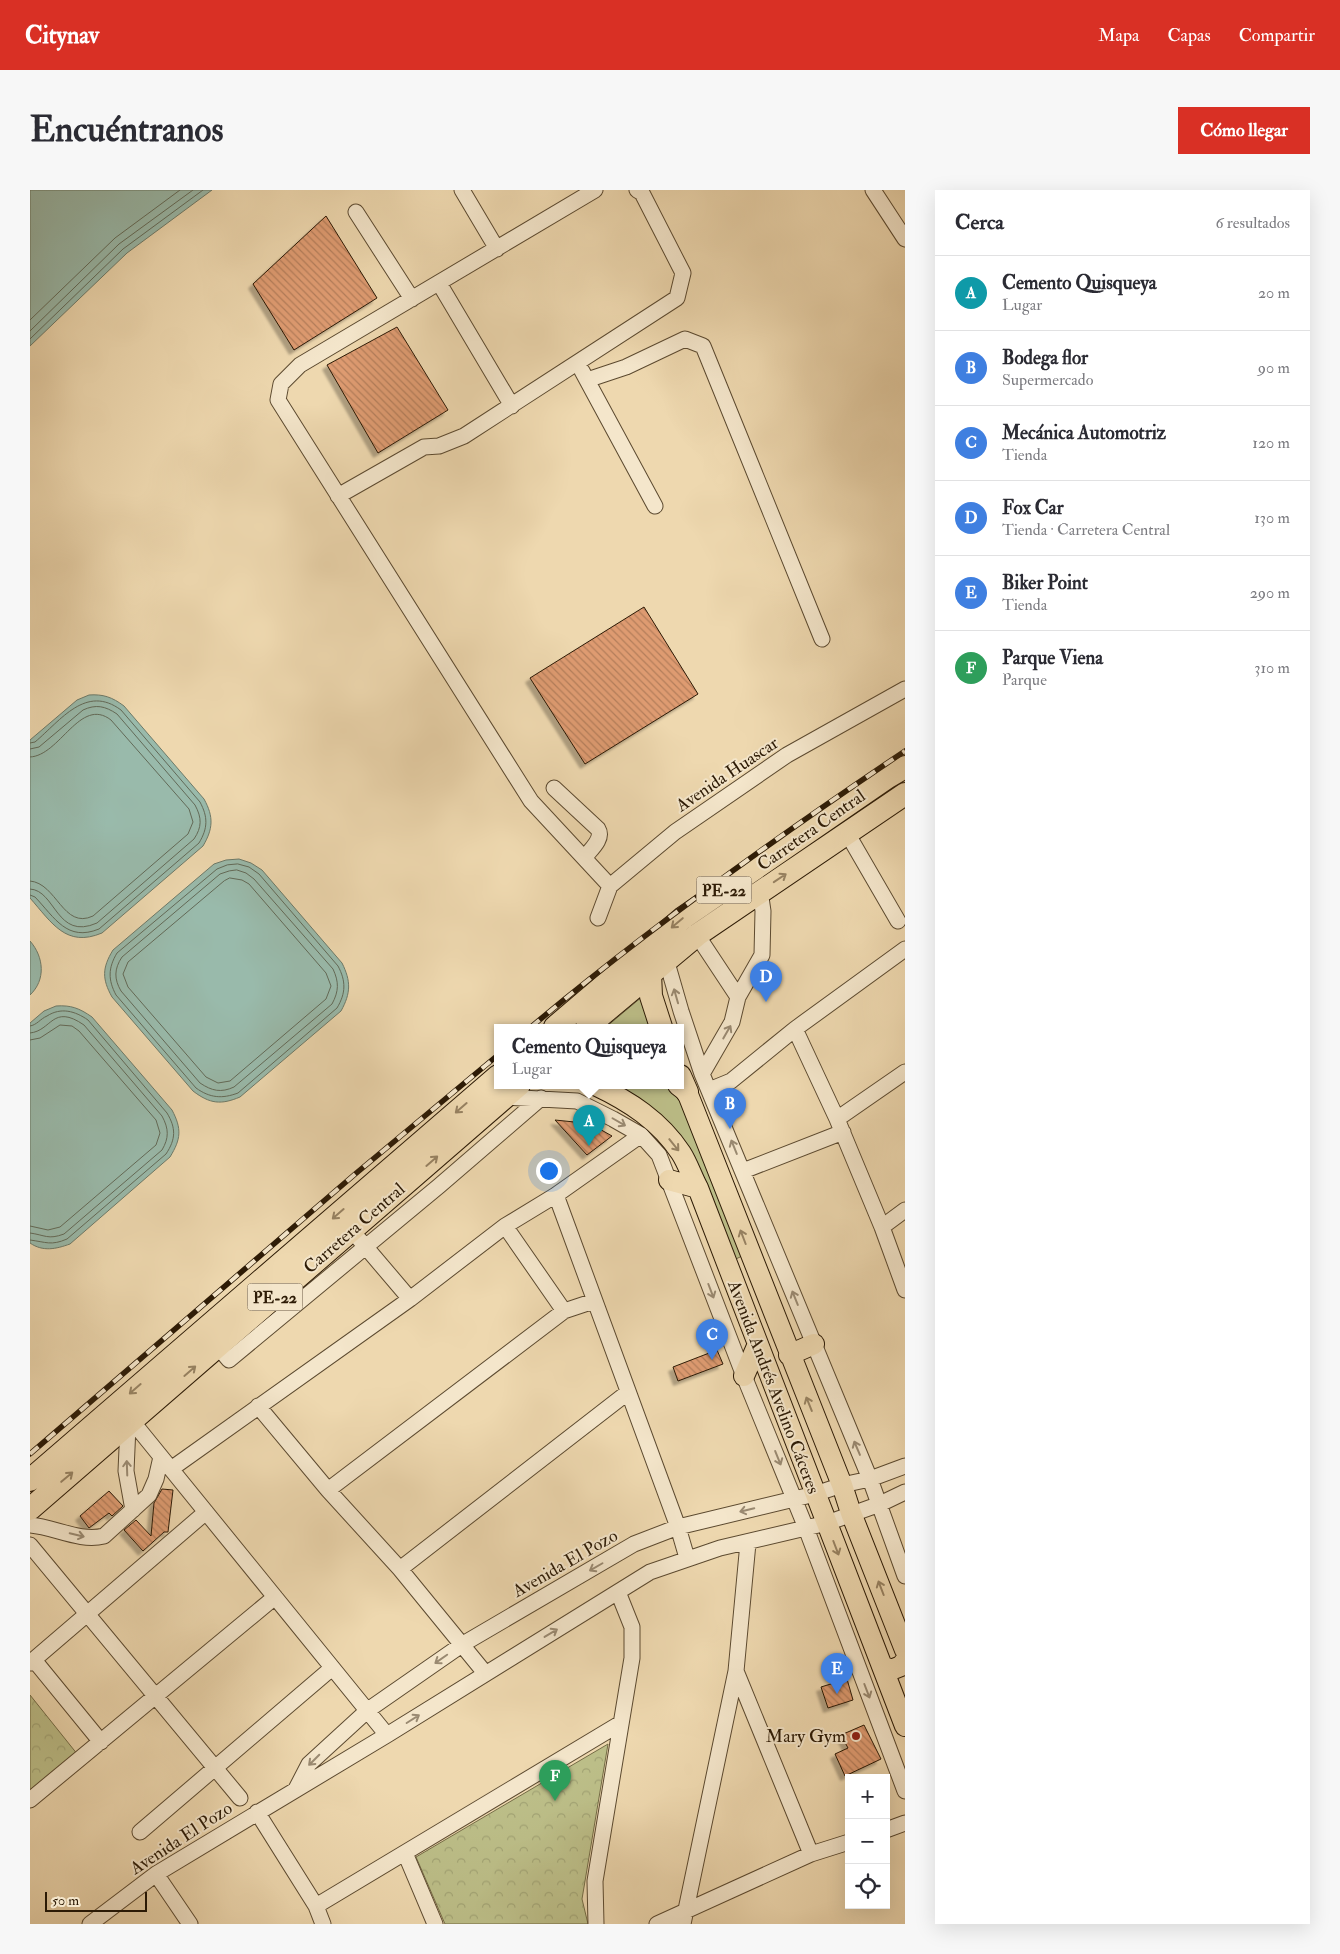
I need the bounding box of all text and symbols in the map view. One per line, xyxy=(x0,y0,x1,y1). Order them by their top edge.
text: Citynav xyxy=(25,20,99,51)
text: Mapa xyxy=(1098,24,1140,47)
text: Capas xyxy=(1168,24,1211,47)
text: Compartir xyxy=(1239,24,1315,47)
button: Cómo llegar xyxy=(1178,107,1310,154)
text: Encuéntranos xyxy=(30,108,223,152)
text: Cerca xyxy=(955,209,1004,236)
text: 6 resultados xyxy=(1215,213,1290,233)
text: Cemento Quisqueya xyxy=(1002,271,1157,295)
text: A xyxy=(966,283,976,303)
text: 20 m xyxy=(1258,283,1290,303)
text: Lugar xyxy=(1002,295,1042,315)
text: Bodega flor xyxy=(1002,346,1088,370)
text: B xyxy=(966,358,976,378)
text: 90 m xyxy=(1258,358,1290,378)
text: Supermercado xyxy=(1002,370,1093,390)
text: Mecánica Automotriz xyxy=(1002,421,1166,445)
text: C xyxy=(965,433,977,453)
text: 120 m xyxy=(1252,433,1290,453)
text: Tienda xyxy=(1002,445,1047,465)
text: Fox Car xyxy=(1002,496,1064,520)
text: D xyxy=(964,508,978,528)
text: 130 m xyxy=(1254,508,1290,528)
text: Tienda · Carretera Central xyxy=(1002,520,1170,540)
text: Biker Point xyxy=(1002,571,1088,595)
text: E xyxy=(965,583,977,603)
text: 290 m xyxy=(1250,583,1290,603)
text: Tienda xyxy=(1002,595,1047,615)
text: Parque Viena xyxy=(1002,646,1103,670)
text: F xyxy=(966,658,976,678)
text: 310 m xyxy=(1254,658,1290,678)
text: Parque xyxy=(1002,670,1047,690)
street label: Avenida Huascar xyxy=(671,731,783,818)
street label: Carretera Central xyxy=(753,784,870,876)
one-way arrow xyxy=(773,873,787,883)
road number: PE-22 xyxy=(696,876,752,904)
one-way arrow xyxy=(671,918,684,929)
pin: D xyxy=(750,961,782,1002)
one-way arrow xyxy=(671,988,681,1004)
popup xyxy=(494,1024,684,1089)
one-way arrow xyxy=(722,1025,732,1039)
text: Cemento Quisqueya xyxy=(512,1035,666,1059)
text: Lugar xyxy=(512,1059,552,1079)
pin: B xyxy=(714,1088,746,1129)
one-way arrow xyxy=(454,1103,467,1114)
pin: A xyxy=(573,1105,605,1146)
one-way arrow xyxy=(612,1118,626,1128)
one-way arrow xyxy=(669,1138,680,1151)
one-way arrow xyxy=(728,1140,737,1155)
one-way arrow xyxy=(425,1155,438,1167)
your location xyxy=(536,1158,562,1184)
street label: Carretera Central xyxy=(299,1178,410,1279)
one-way arrow xyxy=(331,1209,344,1220)
one-way arrow xyxy=(738,1230,747,1245)
street label: Avenida Andrés Avelino Cáceres xyxy=(722,1276,825,1497)
one-way arrow xyxy=(707,1282,716,1298)
road number: PE-22 xyxy=(248,1284,302,1310)
one-way arrow xyxy=(790,1291,799,1306)
pin: C xyxy=(696,1319,728,1360)
one-way arrow xyxy=(184,1365,197,1377)
one-way arrow xyxy=(129,1383,142,1395)
one-way arrow xyxy=(804,1397,814,1412)
one-way arrow xyxy=(852,1441,862,1456)
one-way arrow xyxy=(773,1450,783,1465)
one-way arrow xyxy=(122,1460,131,1476)
one-way arrow xyxy=(60,1472,73,1483)
one-way arrow xyxy=(739,1506,755,1515)
street label: Avenida El Pozo xyxy=(508,1524,622,1603)
one-way arrow xyxy=(69,1531,85,1540)
one-way arrow xyxy=(832,1540,842,1555)
one-way arrow xyxy=(589,1562,603,1572)
one-way arrow xyxy=(876,1581,885,1596)
one-way arrow xyxy=(543,1627,557,1637)
pin: E xyxy=(821,1653,853,1694)
one-way arrow xyxy=(434,1654,448,1664)
one-way arrow xyxy=(863,1683,872,1698)
one-way arrow xyxy=(406,1713,420,1724)
place label: Mary Gym xyxy=(766,1725,846,1748)
marker: Mary Gym xyxy=(850,1730,862,1742)
one-way arrow xyxy=(308,1753,320,1766)
pin: F xyxy=(539,1760,571,1801)
map controls xyxy=(845,1774,890,1909)
button: + xyxy=(845,1774,890,1819)
street label: Avenida El Pozo xyxy=(125,1797,237,1881)
button: − xyxy=(845,1819,890,1864)
button: locate xyxy=(845,1864,890,1909)
scale bar xyxy=(45,1889,148,1912)
text: 50 m xyxy=(52,1892,79,1909)

